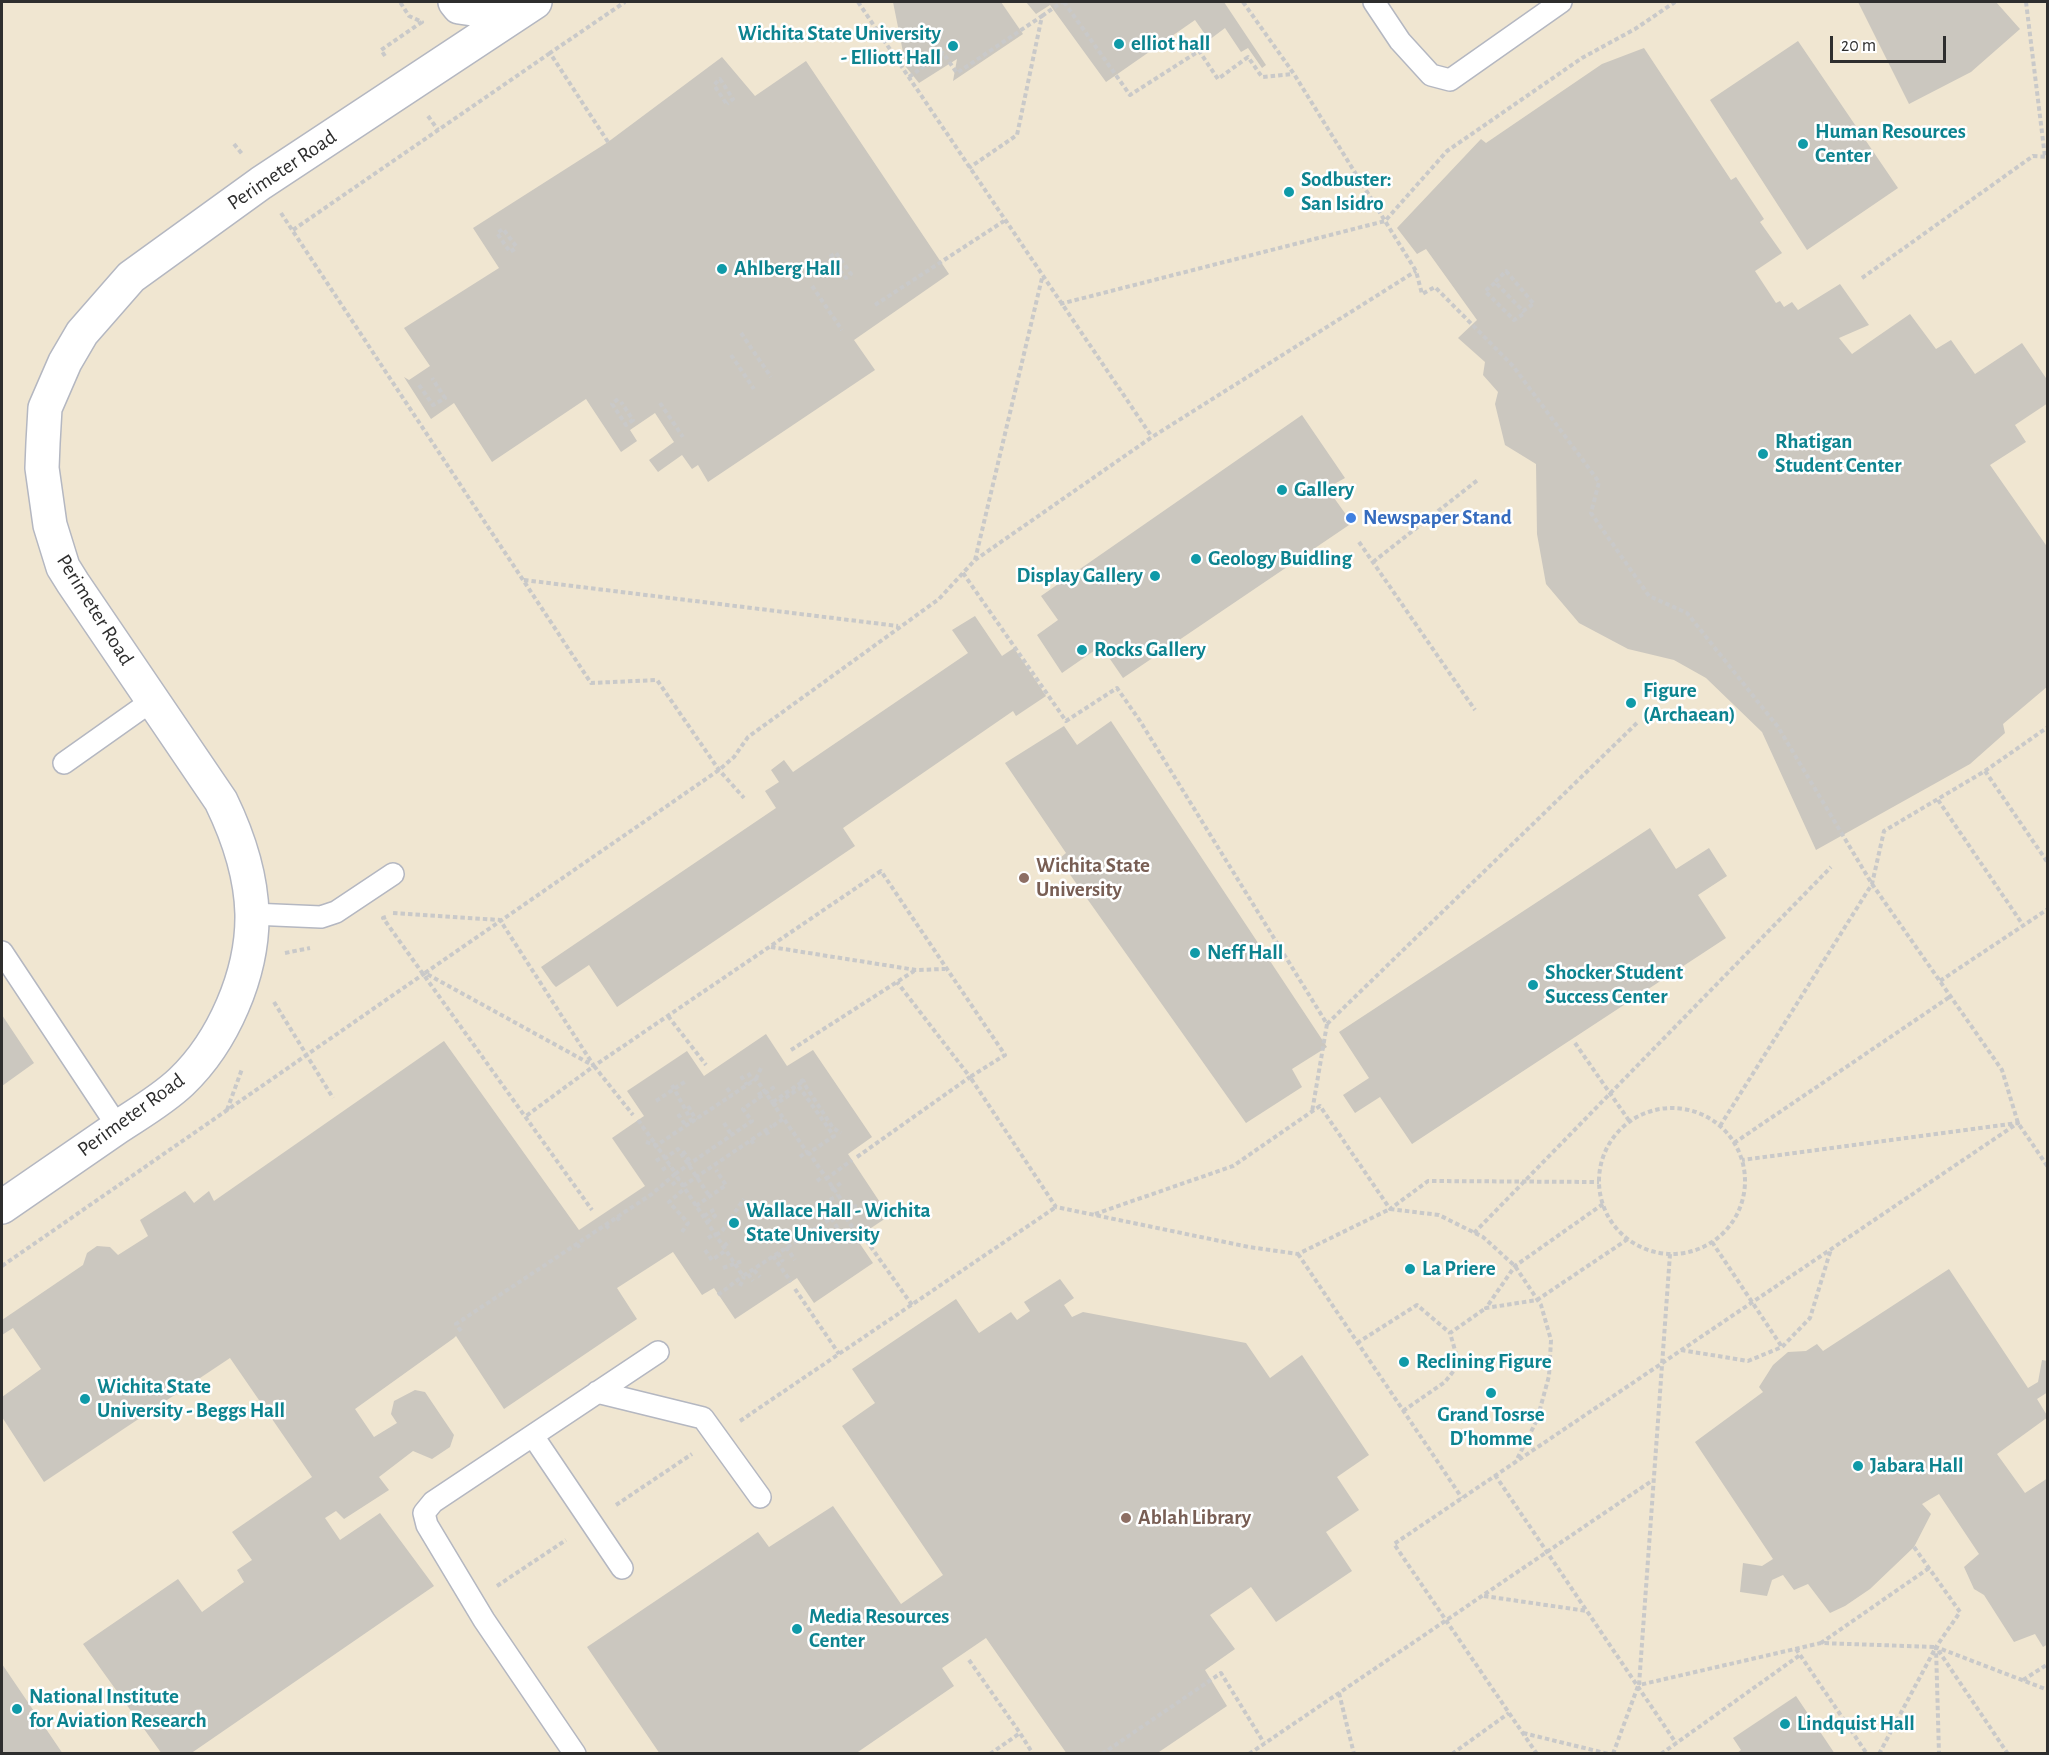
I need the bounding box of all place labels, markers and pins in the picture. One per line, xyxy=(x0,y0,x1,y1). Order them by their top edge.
place label: Wichita State University - Elliott Hall xyxy=(738,21,941,71)
place label: elliot hall xyxy=(1131,31,1210,57)
marker: elliot hall xyxy=(1112,37,1126,51)
marker: Wichita State University - Elliott Hall xyxy=(946,39,960,53)
place label: Human Resources Center xyxy=(1815,119,1966,169)
marker: Human Resources Center xyxy=(1796,137,1810,151)
place label: Sodbuster: San Isidro xyxy=(1301,167,1392,217)
marker: Sodbuster: San Isidro xyxy=(1282,185,1296,199)
place label: Ahlberg Hall xyxy=(734,256,841,282)
marker: Ahlberg Hall xyxy=(715,262,729,276)
place label: Rhatigan Student Center xyxy=(1775,429,1902,479)
marker: Rhatigan Student Center xyxy=(1756,447,1770,461)
place label: Gallery xyxy=(1294,477,1354,503)
marker: Gallery xyxy=(1275,483,1289,497)
place label: Newspaper Stand xyxy=(1363,505,1512,531)
marker: Newspaper Stand xyxy=(1344,511,1358,525)
place label: Geology Buidling xyxy=(1208,546,1352,572)
marker: Geology Buidling xyxy=(1189,552,1203,566)
place label: Display Gallery xyxy=(1017,563,1143,589)
marker: Display Gallery xyxy=(1148,569,1162,583)
place label: Rocks Gallery xyxy=(1094,637,1206,663)
marker: Rocks Gallery xyxy=(1075,643,1089,657)
place label: Figure (Archaean) xyxy=(1643,678,1736,728)
marker: Figure (Archaean) xyxy=(1624,696,1638,710)
place label: Wichita State University xyxy=(1036,853,1150,903)
marker: Wichita State University xyxy=(1017,871,1031,885)
place label: Neff Hall xyxy=(1207,940,1283,966)
marker: Neff Hall xyxy=(1188,946,1202,960)
place label: Shocker Student Success Center xyxy=(1545,960,1683,1010)
marker: Shocker Student Success Center xyxy=(1526,978,1540,992)
place label: Wallace Hall - Wichita State University xyxy=(746,1198,931,1248)
marker: Wallace Hall - Wichita State University xyxy=(727,1216,741,1230)
place label: La Priere xyxy=(1422,1256,1496,1282)
marker: La Priere xyxy=(1403,1262,1417,1276)
place label: Reclining Figure xyxy=(1416,1349,1552,1375)
marker: Reclining Figure xyxy=(1397,1355,1411,1369)
place label: Wichita State University - Beggs Hall xyxy=(97,1374,285,1424)
marker: Grand Tosrse D'homme xyxy=(1484,1386,1498,1400)
marker: Wichita State University - Beggs Hall xyxy=(78,1392,92,1406)
place label: Grand Tosrse D'homme xyxy=(1437,1402,1545,1452)
place label: Jabara Hall xyxy=(1870,1453,1964,1479)
marker: Jabara Hall xyxy=(1851,1459,1865,1473)
place label: Ablah Library xyxy=(1138,1505,1251,1531)
marker: Ablah Library xyxy=(1119,1511,1133,1525)
place label: Media Resources Center xyxy=(809,1604,949,1654)
marker: Media Resources Center xyxy=(790,1622,804,1636)
place label: National Institute for Aviation Research xyxy=(29,1684,207,1734)
marker: National Institute for Aviation Research xyxy=(10,1702,24,1716)
place label: Lindquist Hall xyxy=(1797,1711,1915,1737)
marker: Lindquist Hall xyxy=(1778,1717,1792,1731)

